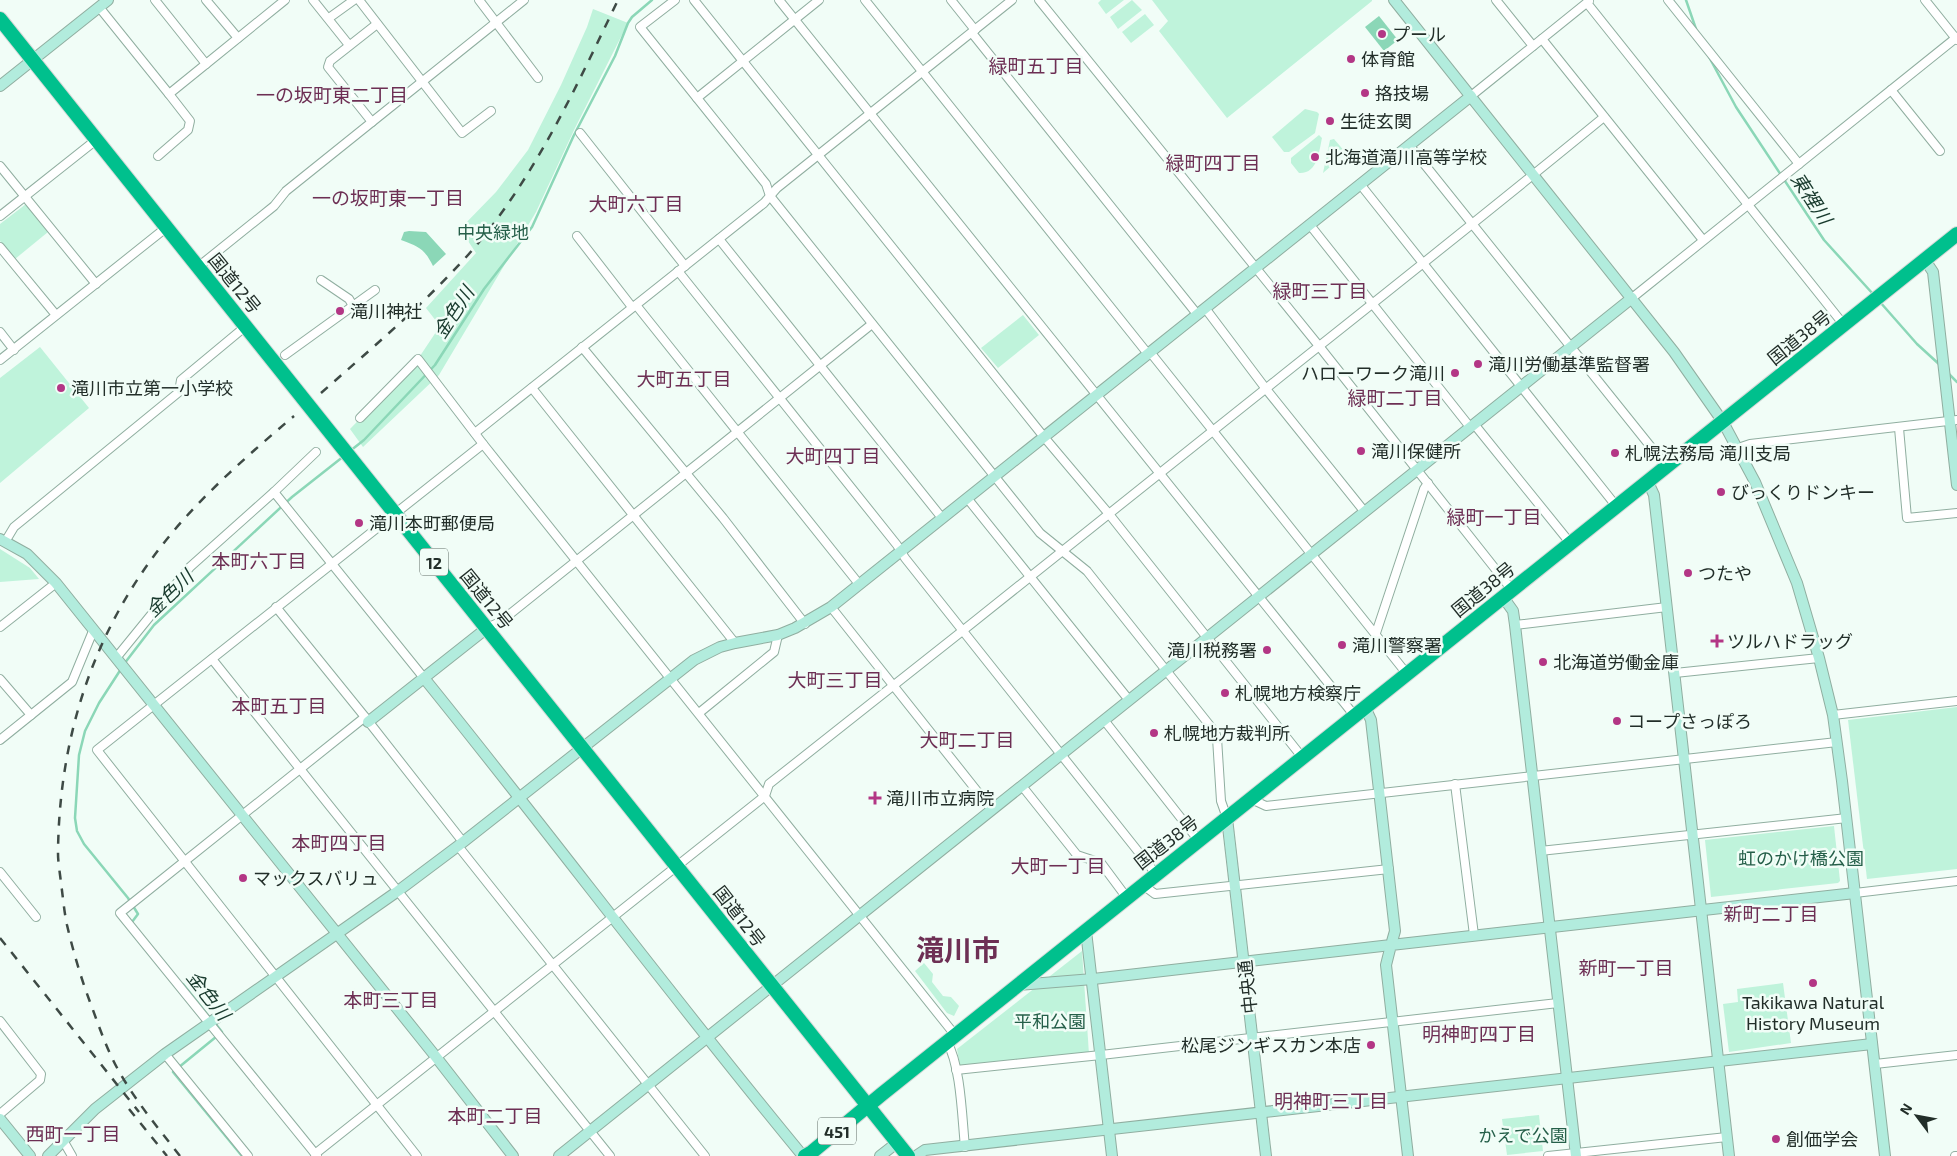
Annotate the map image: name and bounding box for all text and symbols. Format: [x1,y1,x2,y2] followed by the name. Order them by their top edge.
[1392,23,1446,45] place label: プール
[1376,28,1388,40] marker: プール
[1361,48,1415,70] place label: 体育館
[1345,53,1357,65] marker: 体育館
[988,54,1084,77] district label: 緑町五丁目
[1375,82,1429,104] place label: 挌技場
[256,83,408,106] district label: 一の坂町東二丁目
[1359,87,1371,99] marker: 挌技場
[1340,110,1412,132] place label: 生徒玄関
[1324,115,1336,127] marker: 生徒玄関
[1325,146,1487,168] place label: 北海道滝川高等学校
[1165,151,1261,174] district label: 緑町四丁目
[1309,151,1321,163] marker: 北海道滝川高等学校
[1787,168,1838,230] water label: 東裡川
[312,186,464,209] district label: 一の坂町東一丁目
[588,192,684,215] district label: 大町六丁目
[457,221,529,243] park label: 中央緑地
[204,248,266,318] street label: 国道12号
[1272,279,1368,302] district label: 緑町三丁目
[428,280,479,342] water label: 金色川
[350,300,422,322] place label: 滝川神社
[334,305,346,317] marker: 滝川神社
[1763,305,1835,369] street label: 国道38号
[1488,353,1650,375] place label: 滝川労働基準監督署
[1472,358,1484,370] marker: 滝川労働基準監督署
[1301,362,1445,384] place label: ハローワーク滝川
[636,367,732,390] district label: 大町五丁目
[1449,367,1461,379] marker: ハローワーク滝川
[71,377,233,399] place label: 滝川市立第一小学校
[55,382,67,394] marker: 滝川市立第一小学校
[1347,386,1443,409] district label: 緑町二丁目
[1371,440,1461,462] place label: 滝川保健所
[1625,442,1791,464] place label: 札幌法務局 滝川支局
[785,444,881,467] district label: 大町四丁目
[1355,445,1367,457] marker: 滝川保健所
[1609,447,1621,459] marker: 札幌法務局 滝川支局
[1731,481,1875,503] place label: びっくりドンキー
[1715,486,1727,498] marker: びっくりドンキー
[1446,505,1542,528] district label: 緑町一丁目
[369,512,495,534] place label: 滝川本町郵便局
[353,517,365,529] marker: 滝川本町郵便局
[420,548,448,576] road number: 12
[211,549,307,572] district label: 本町六丁目
[1447,557,1519,621] street label: 国道38号
[1698,562,1752,584] place label: つたや
[141,564,199,621] water label: 金色川
[456,564,518,634] street label: 国道12号
[1682,567,1694,579] marker: つたや
[1727,630,1853,652] place label: ツルハドラッグ
[1352,634,1442,656] place label: 滝川警察署
[1711,635,1723,647] marker: ツルハドラッグ
[1167,639,1257,661] place label: 滝川税務署
[1336,639,1348,651] marker: 滝川警察署
[1261,644,1273,656] marker: 滝川税務署
[1553,651,1679,673] place label: 北海道労働金庫
[1537,656,1549,668] marker: 北海道労働金庫
[787,668,883,691] district label: 大町三丁目
[1235,682,1361,704] place label: 札幌地方検察庁
[1219,687,1231,699] marker: 札幌地方検察庁
[231,694,327,717] district label: 本町五丁目
[1627,710,1752,732] place label: コープさっぽろ
[1611,715,1623,727] marker: コープさっぽろ
[1164,722,1290,744] place label: 札幌地方裁判所
[1148,727,1160,739] marker: 札幌地方裁判所
[919,728,1015,751] district label: 大町二丁目
[886,787,994,809] place label: 滝川市立病院
[868,791,882,805] marker: 滝川市立病院
[1130,810,1202,874] street label: 国道38号
[291,831,387,854] district label: 本町四丁目
[1738,847,1864,869] park label: 虹のかけ橋公園
[1010,854,1106,877] district label: 大町一丁目
[253,867,378,889] place label: マックスバリュ
[237,872,249,884] marker: マックスバリュ
[709,881,771,951] street label: 国道12号
[1723,902,1819,925] district label: 新町二丁目
[916,932,1000,966] district label: 滝川市
[1578,956,1674,979] district label: 新町一丁目
[1233,959,1261,1015] street label: 中央通
[182,965,237,1026] water label: 金色川
[1807,977,1819,989] marker: Takikawa Natural History Museum
[343,988,439,1011] district label: 本町三丁目
[1742,991,1885,1034] place label: Takikawa Natural History Museum
[1014,1010,1086,1032] park label: 平和公園
[1422,1022,1536,1045] district label: 明神町四丁目
[1181,1034,1361,1056] place label: 松尾ジンギスカン本店
[1365,1039,1377,1051] marker: 松尾ジンギスカン本店
[1274,1089,1388,1112] district label: 明神町三丁目
[1892,1091,1942,1141] north arrow
[1896,1100,1915,1118] text: N
[447,1104,543,1127] district label: 本町二丁目
[818,1118,856,1144] road number: 451
[25,1122,121,1145] district label: 西町一丁目
[1478,1124,1568,1146] park label: かえで公園
[1786,1128,1858,1150] place label: 創価学会
[1770,1133,1782,1145] marker: 創価学会

